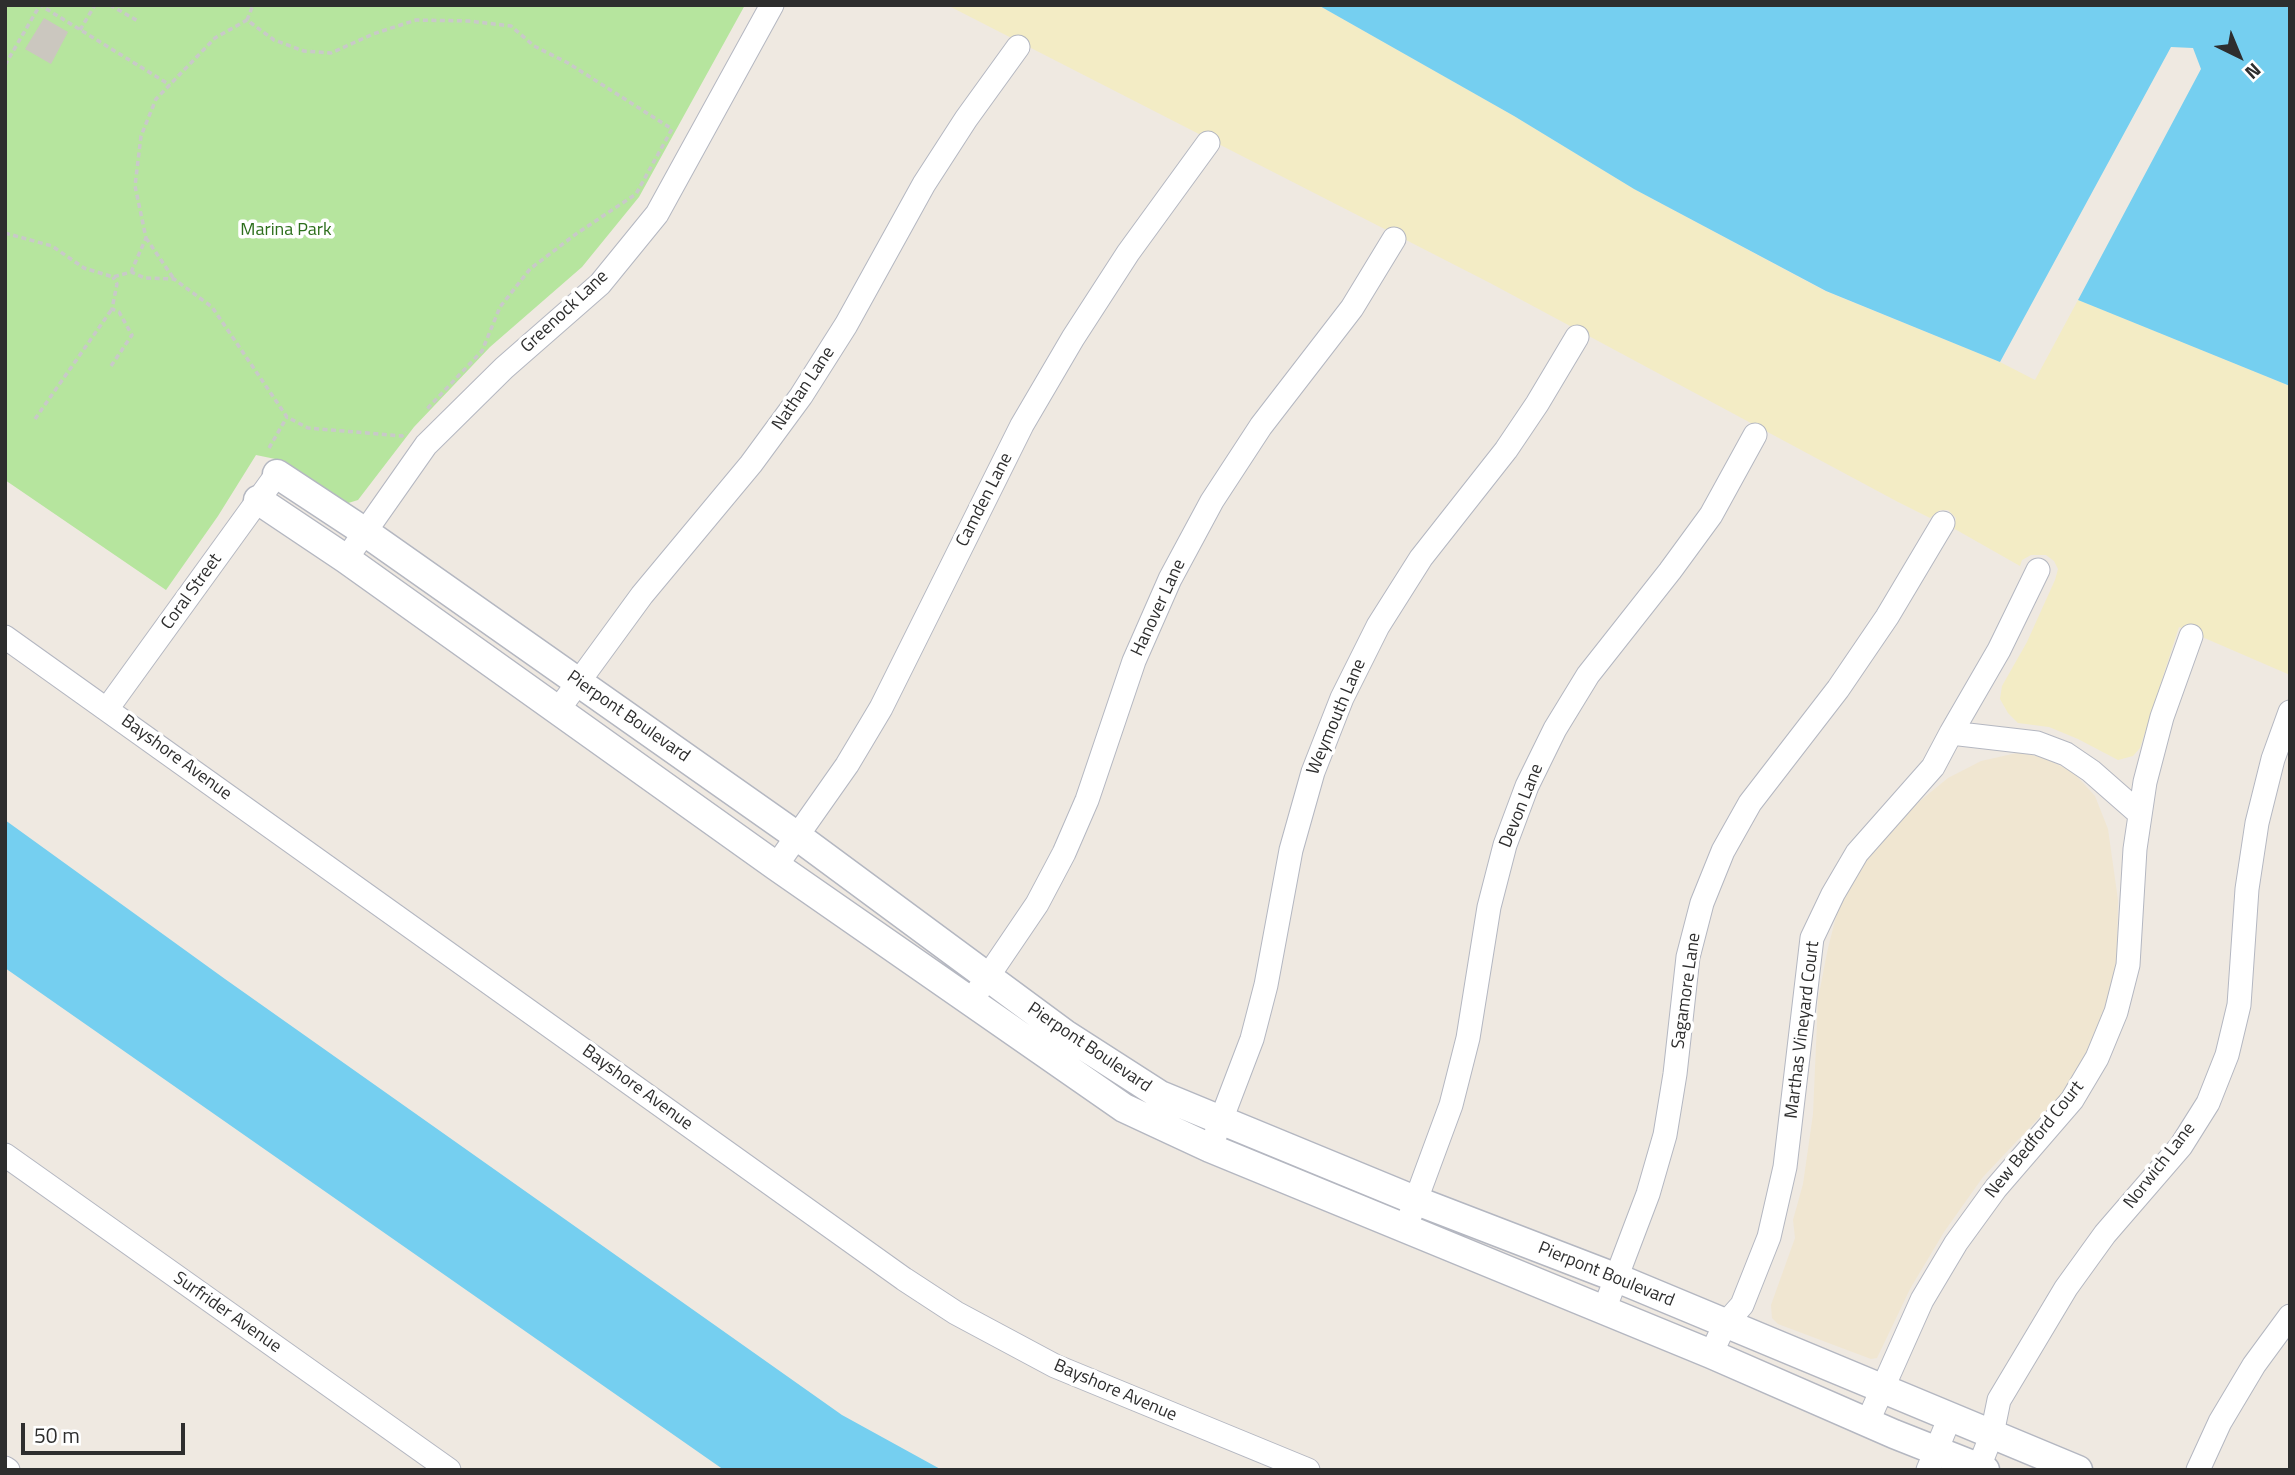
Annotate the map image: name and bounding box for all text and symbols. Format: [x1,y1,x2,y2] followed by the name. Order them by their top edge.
[2204,21,2274,91] north arrow
[2239,57,2268,87] text: N
[240,220,332,242] park label: Marina Park
[517,266,613,358] street label: Greenock Lane
[768,343,840,435] street label: Nathan Lane
[952,449,1018,551] street label: Camden Lane
[157,550,227,634] street label: Coral Street
[1127,556,1191,660] street label: Hanover Lane
[1303,656,1371,778] street label: Weymouth Lane
[562,667,694,767] street label: Pierpont Boulevard
[116,711,236,805] street label: Bayshore Avenue
[1495,761,1549,851] street label: Devon Lane
[1668,932,1706,1050] street label: Sagamore Lane
[1781,940,1825,1120] street label: Marthas Vineyard Court
[1023,998,1155,1098] street label: Pierpont Boulevard
[577,1041,697,1135] street label: Bayshore Avenue
[1981,1077,2089,1203] street label: New Bedford Court
[2120,1119,2200,1213] street label: Norwich Lane
[1535,1238,1677,1312] street label: Pierpont Boulevard
[169,1268,285,1358] street label: Surfrider Avenue
[1050,1355,1180,1427] street label: Bayshore Avenue
[24,1408,189,1452] scale bar
[34,1419,80,1451] text: 50 m

